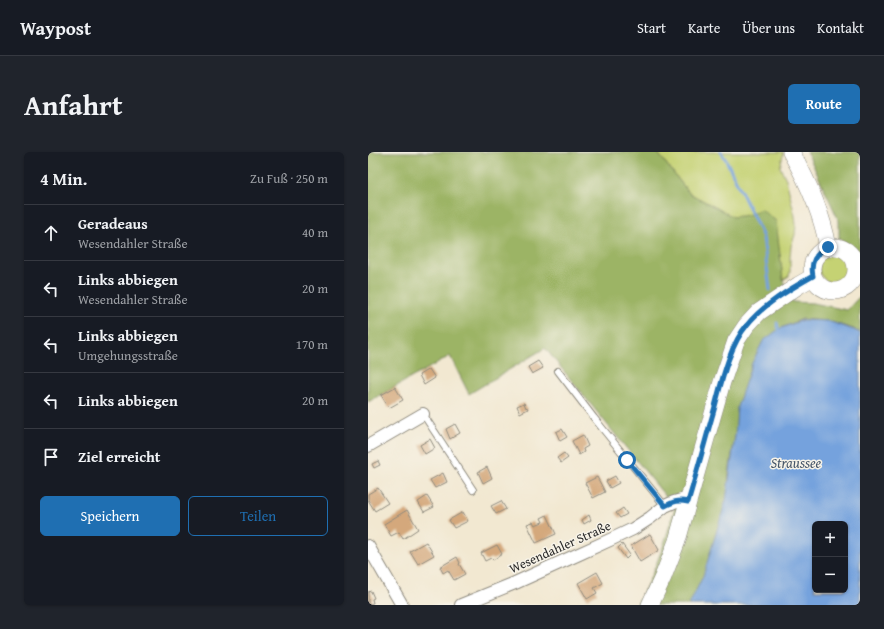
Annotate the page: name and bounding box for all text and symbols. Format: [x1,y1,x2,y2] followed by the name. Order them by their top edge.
[20,14,91,42] text: Waypost
[637,18,666,38] text: Start
[688,18,720,38] text: Karte
[742,18,795,38] text: Über uns
[817,18,864,38] text: Kontakt
[24,84,123,125] text: Anfahrt
[788,84,860,124] button: Route
[40,166,87,191] text: 4 Min.
[250,169,328,188] text: Zu Fuß · 250 m
[78,213,148,234] text: Geradeaus
[40,222,62,244] icon: ahead
[302,223,328,242] text: 40 m
[78,234,188,253] text: Wesendahler Straße
[819,238,837,256] route end
[78,269,178,290] text: Links abbiegen
[40,278,62,300] icon: left
[302,279,328,298] text: 20 m
[78,290,188,309] text: Wesendahler Straße
[78,325,178,346] text: Links abbiegen
[40,334,62,356] icon: left
[296,335,328,354] text: 170 m
[78,346,178,365] text: Umgehungsstraße
[40,390,62,412] icon: left
[78,390,178,411] text: Links abbiegen
[302,391,328,410] text: 20 m
[40,446,62,468] icon: arrive
[78,446,160,467] text: Ziel erreicht
[618,451,636,469] route start
[771,453,822,473] water label: Straussee
[40,496,180,536] button: Speichern
[188,496,328,536] button: Teilen
[506,516,614,578] street label: Wesendahler Straße
[812,521,848,593] map controls
[812,521,848,557] button: +
[812,557,848,593] button: −

